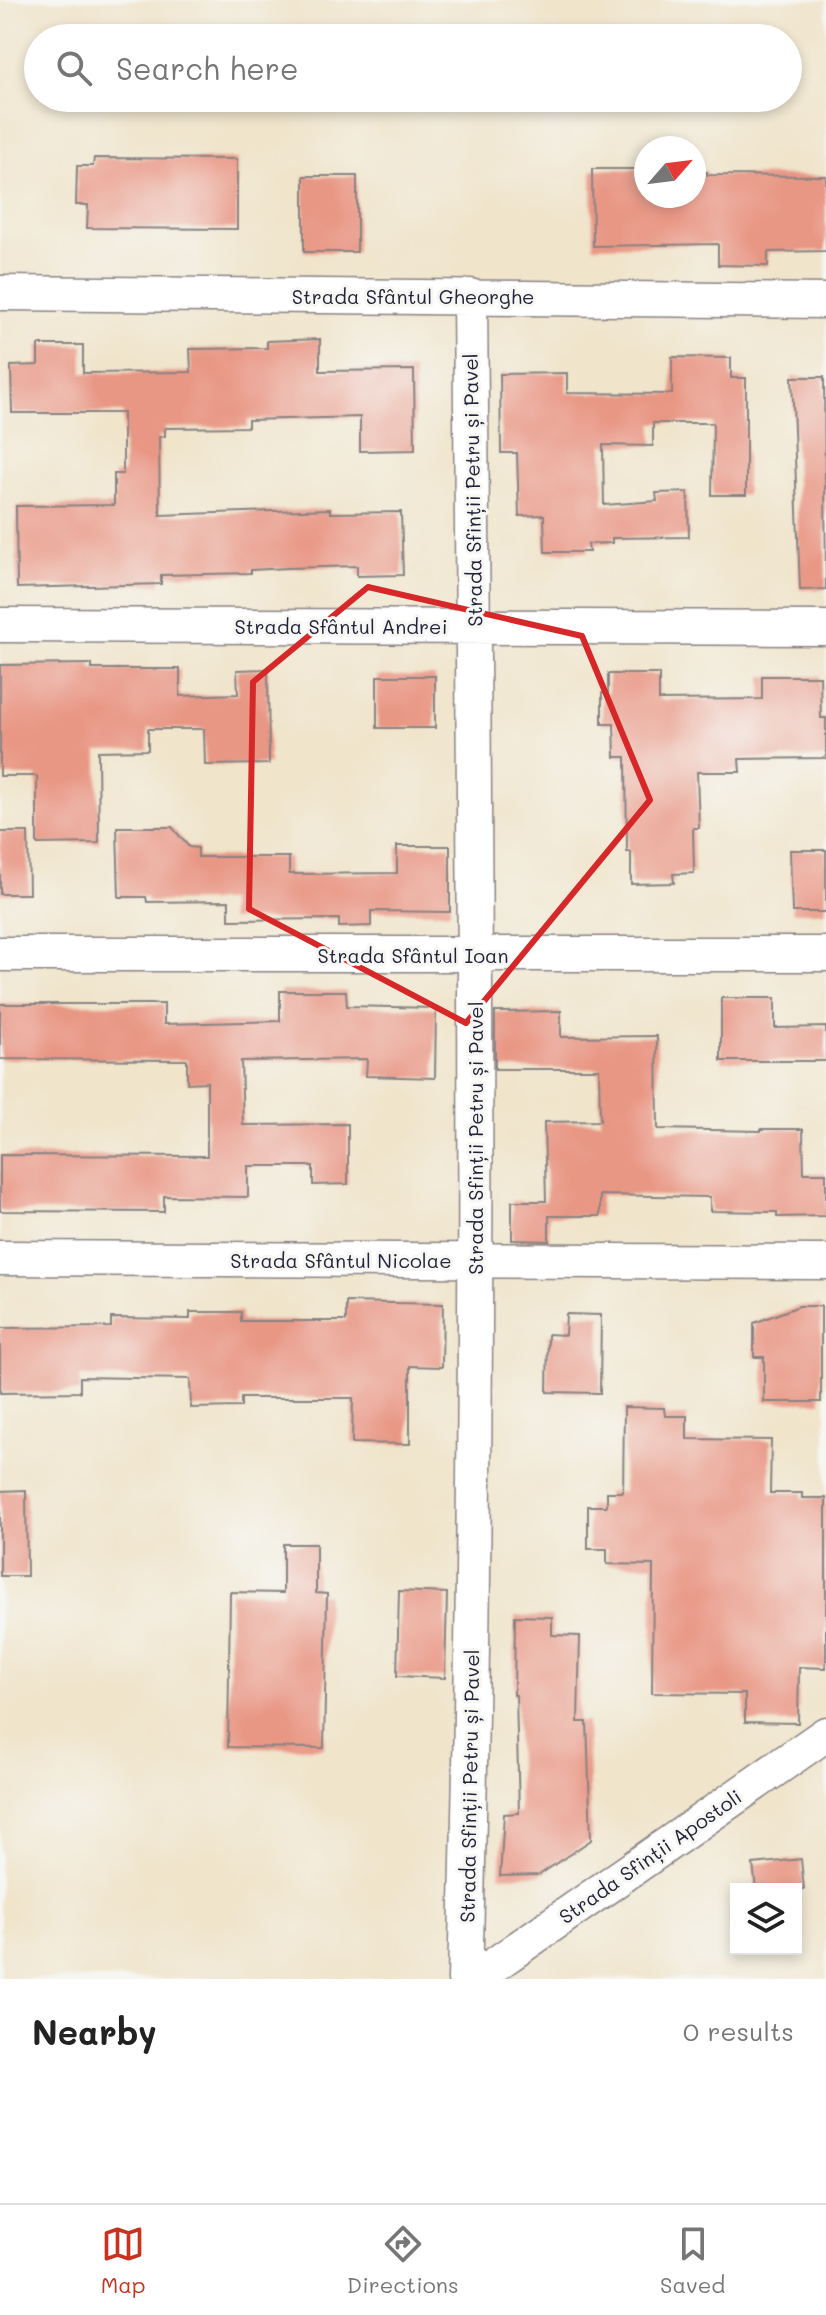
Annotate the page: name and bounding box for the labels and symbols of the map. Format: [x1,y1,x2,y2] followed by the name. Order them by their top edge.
[634,136,706,208] north arrow
[292,283,534,309] street label: Strada Sfântul Gheorghe
[457,353,488,627] street label: Strada Sfinții Petru și Pavel
[234,613,448,639] street label: Strada Sfântul Andrei
[317,942,509,968] street label: Strada Sfântul Ioan
[462,1001,489,1275] street label: Strada Sfinții Petru și Pavel
[230,1247,452,1273] street label: Strada Sfântul Nicolae
[454,1649,485,1923] street label: Strada Sfinții Petru și Pavel
[554,1783,747,1930] street label: Strada Sfinții Apostoli

